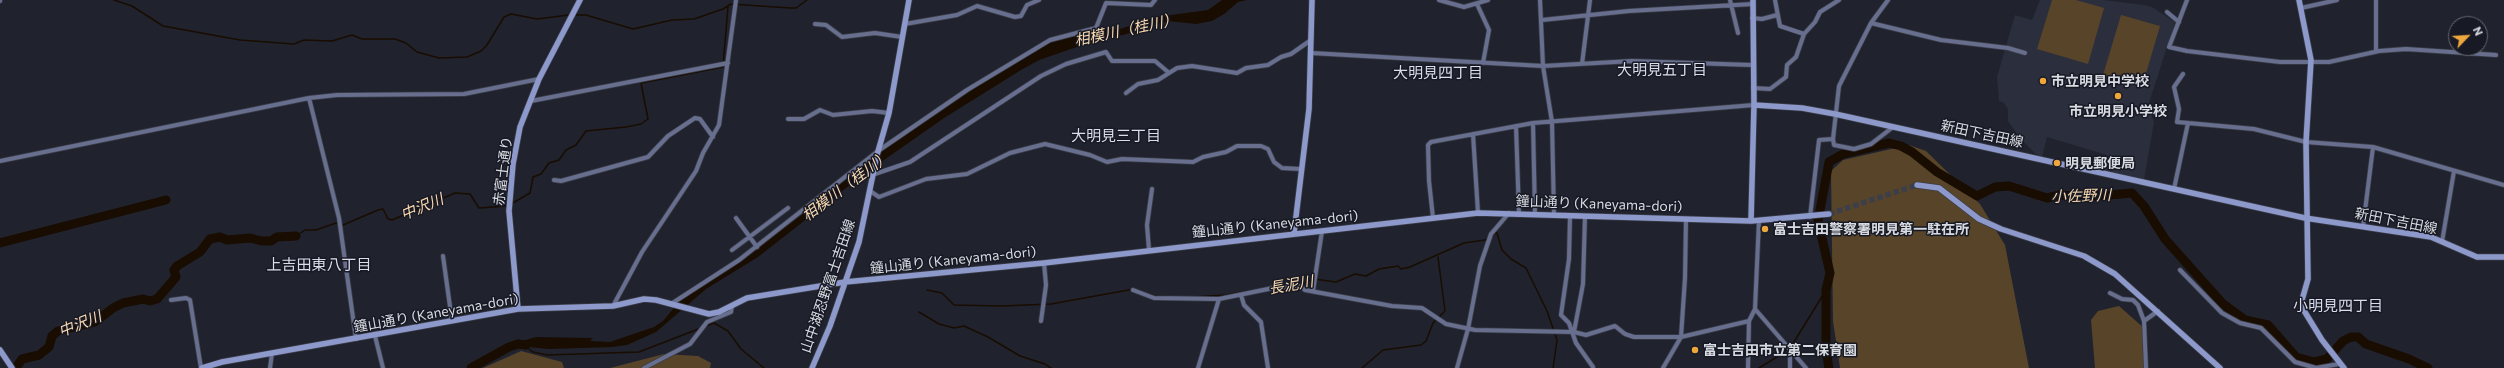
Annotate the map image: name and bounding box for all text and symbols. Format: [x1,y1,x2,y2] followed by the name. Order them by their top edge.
[1073,10,1179,50] water label: 相模川（桂川）
[2448,16,2488,56] north arrow
[2471,25,2486,38] text: N
[1617,61,1707,79] district label: 大明見五丁目
[1393,64,1483,82] district label: 大明見四丁目
[2051,73,2149,89] place label: 市立明見中学校
[2038,76,2048,86] marker: 市立明見中学校
[2113,91,2123,101] marker: 市立明見小学校
[2069,103,2167,119] place label: 市立明見小学校
[1939,117,2025,151] street label: 新田下吉田線
[1071,127,1161,145] district label: 大明見三丁目
[490,135,516,207] street label: 赤富士通り
[799,147,893,225] water label: 相模川（桂川）
[2065,155,2135,171] place label: 明見郵便局
[2052,158,2062,168] marker: 明見郵便局
[2051,186,2111,206] water label: 小佐野川
[398,190,446,224] water label: 中沢川
[1515,193,1683,215] street label: 鐘山通り (Kaneyama-dori)
[2353,205,2439,237] street label: 新田下吉田線
[1191,207,1359,241] street label: 鐘山通り (Kaneyama-dori)
[797,217,859,355] street label: 山中湖忍野富士吉田線
[1773,221,1969,237] place label: 富士吉田警察署明見第一駐在所
[1760,224,1770,234] marker: 富士吉田警察署明見第一駐在所
[869,243,1037,277] street label: 鐘山通り (Kaneyama-dori)
[267,256,371,274] district label: 上吉田東八丁目
[1267,272,1315,298] water label: 長泥川
[352,290,520,336] street label: 鐘山通り (Kaneyama-dori)
[2293,297,2383,315] district label: 小明見四丁目
[56,307,104,341] water label: 中沢川
[1703,342,1857,358] place label: 富士吉田市立第二保育園
[1690,345,1700,355] marker: 富士吉田市立第二保育園

